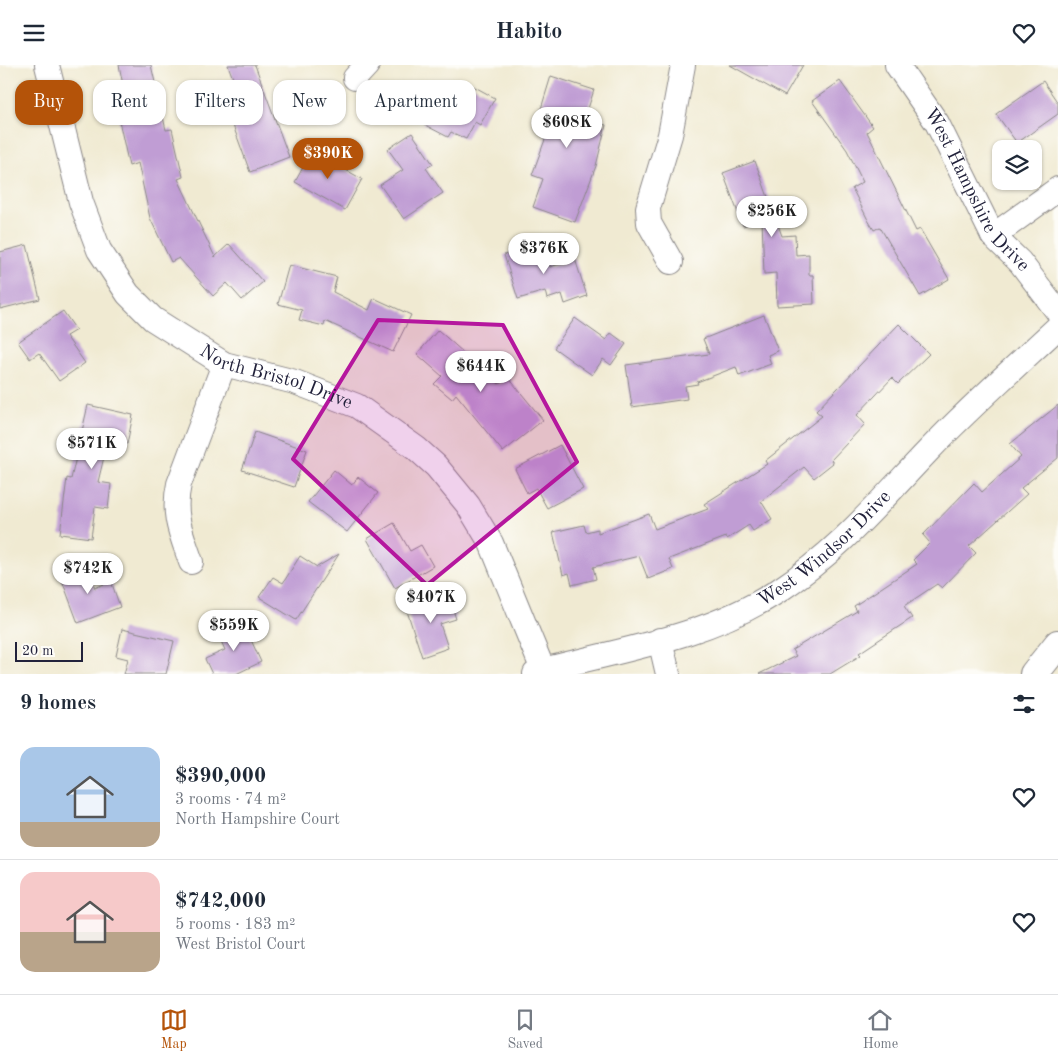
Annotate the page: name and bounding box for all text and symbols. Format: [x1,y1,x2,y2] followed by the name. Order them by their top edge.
[20,19,48,47] icon: menu
[1010,19,1038,47] icon: heart
[496,21,562,43] text: Habito
[15,80,83,125] chip: Buy
[93,80,166,125] chip: Rent
[176,80,263,125] chip: Filters
[273,80,346,125] chip: New
[356,80,476,125] chip: Apartment
[920,105,1033,275] street label: West Hampshire Drive
[532,107,602,149] pin: $608K
[542,115,592,131] text: $608K
[293,137,363,180] pin: $390K
[992,140,1042,190] map controls
[992,140,1042,190] button: layers
[303,146,353,162] text: $390K
[737,195,807,238] pin: $256K
[747,204,797,220] text: $256K
[509,233,579,275] pin: $376K
[519,241,569,257] text: $376K
[196,342,355,413] street label: North Bristol Drive
[446,351,516,393] pin: $644K
[456,359,506,375] text: $644K
[57,427,127,470] pin: $571K
[67,436,117,452] text: $571K
[755,487,895,610] street label: West Windsor Drive
[53,553,123,595] pin: $742K
[63,561,113,577] text: $742K
[396,581,466,624] pin: $407K
[406,590,456,606] text: $407K
[199,609,269,652] pin: $559K
[209,618,259,634] text: $559K
[15,639,82,662] scale bar
[22,644,53,658] text: 20 m
[1010,690,1038,718] icon: filters
[20,693,96,714] text: 9 homes
[175,766,266,787] text: $390,000
[60,767,120,827] icon: home
[1010,783,1038,811] icon: heart
[175,792,286,808] text: 3 rooms · 74 m²
[175,812,340,828] text: North Hampshire Court
[175,891,266,912] text: $742,000
[60,892,120,952] icon: home
[1010,908,1038,936] icon: heart
[175,917,295,933] text: 5 rooms · 183 m²
[175,937,306,953] text: West Bristol Court
[160,1006,188,1053] tab: Map
[507,1006,543,1053] tab: Saved
[863,1006,898,1053] tab: Home

